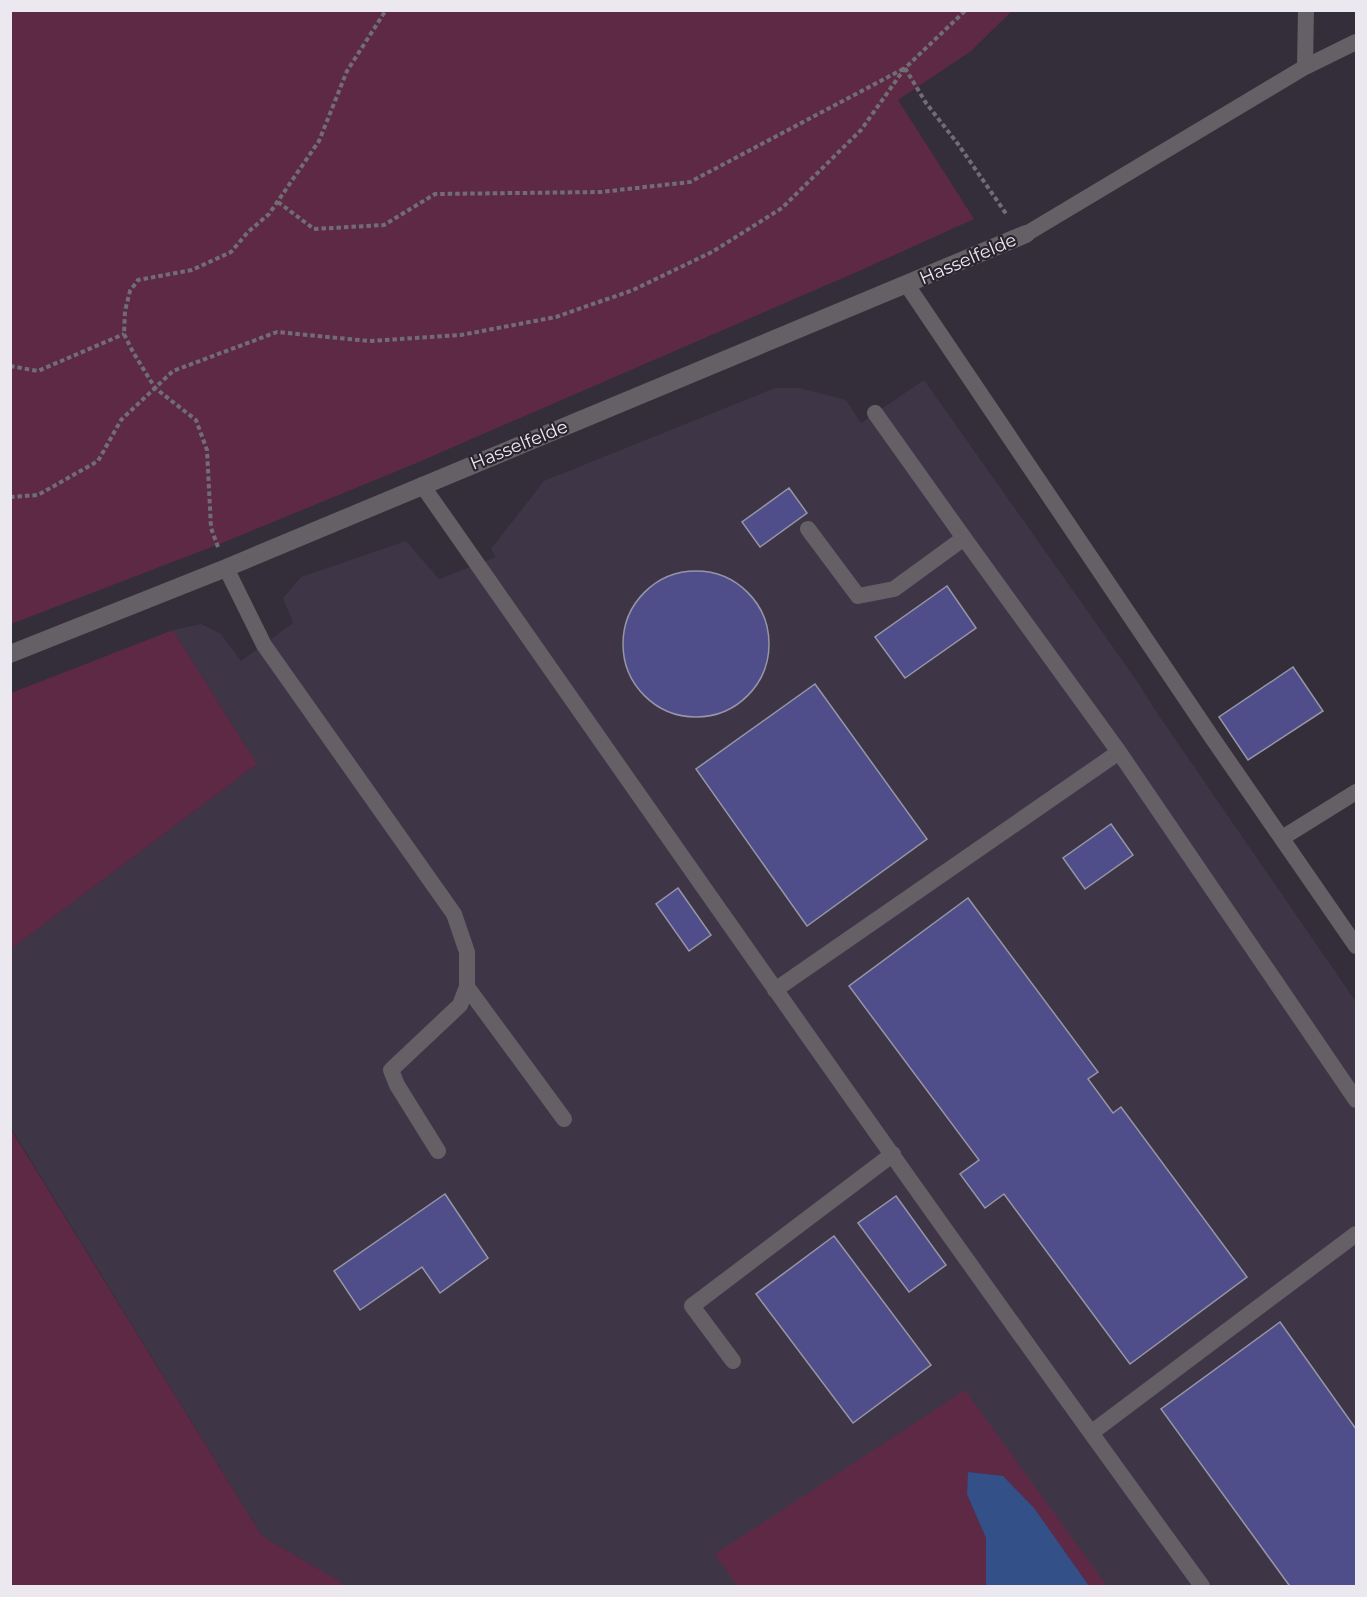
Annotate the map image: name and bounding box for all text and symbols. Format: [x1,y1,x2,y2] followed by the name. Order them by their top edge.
[916,229,1020,289] street label: Hasselfelde
[467,415,571,475] street label: Hasselfelde

